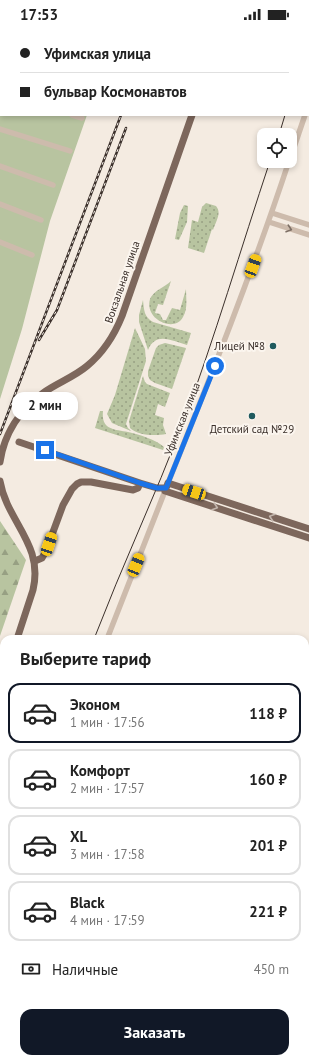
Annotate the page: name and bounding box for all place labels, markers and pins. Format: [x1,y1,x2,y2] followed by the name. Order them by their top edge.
[213,339,265,353] place label: Лицей №8
[268,341,278,351] marker: Лицей №8
[247,411,257,421] marker: Детский сад №29
[210,422,294,436] place label: Детский сад №29

